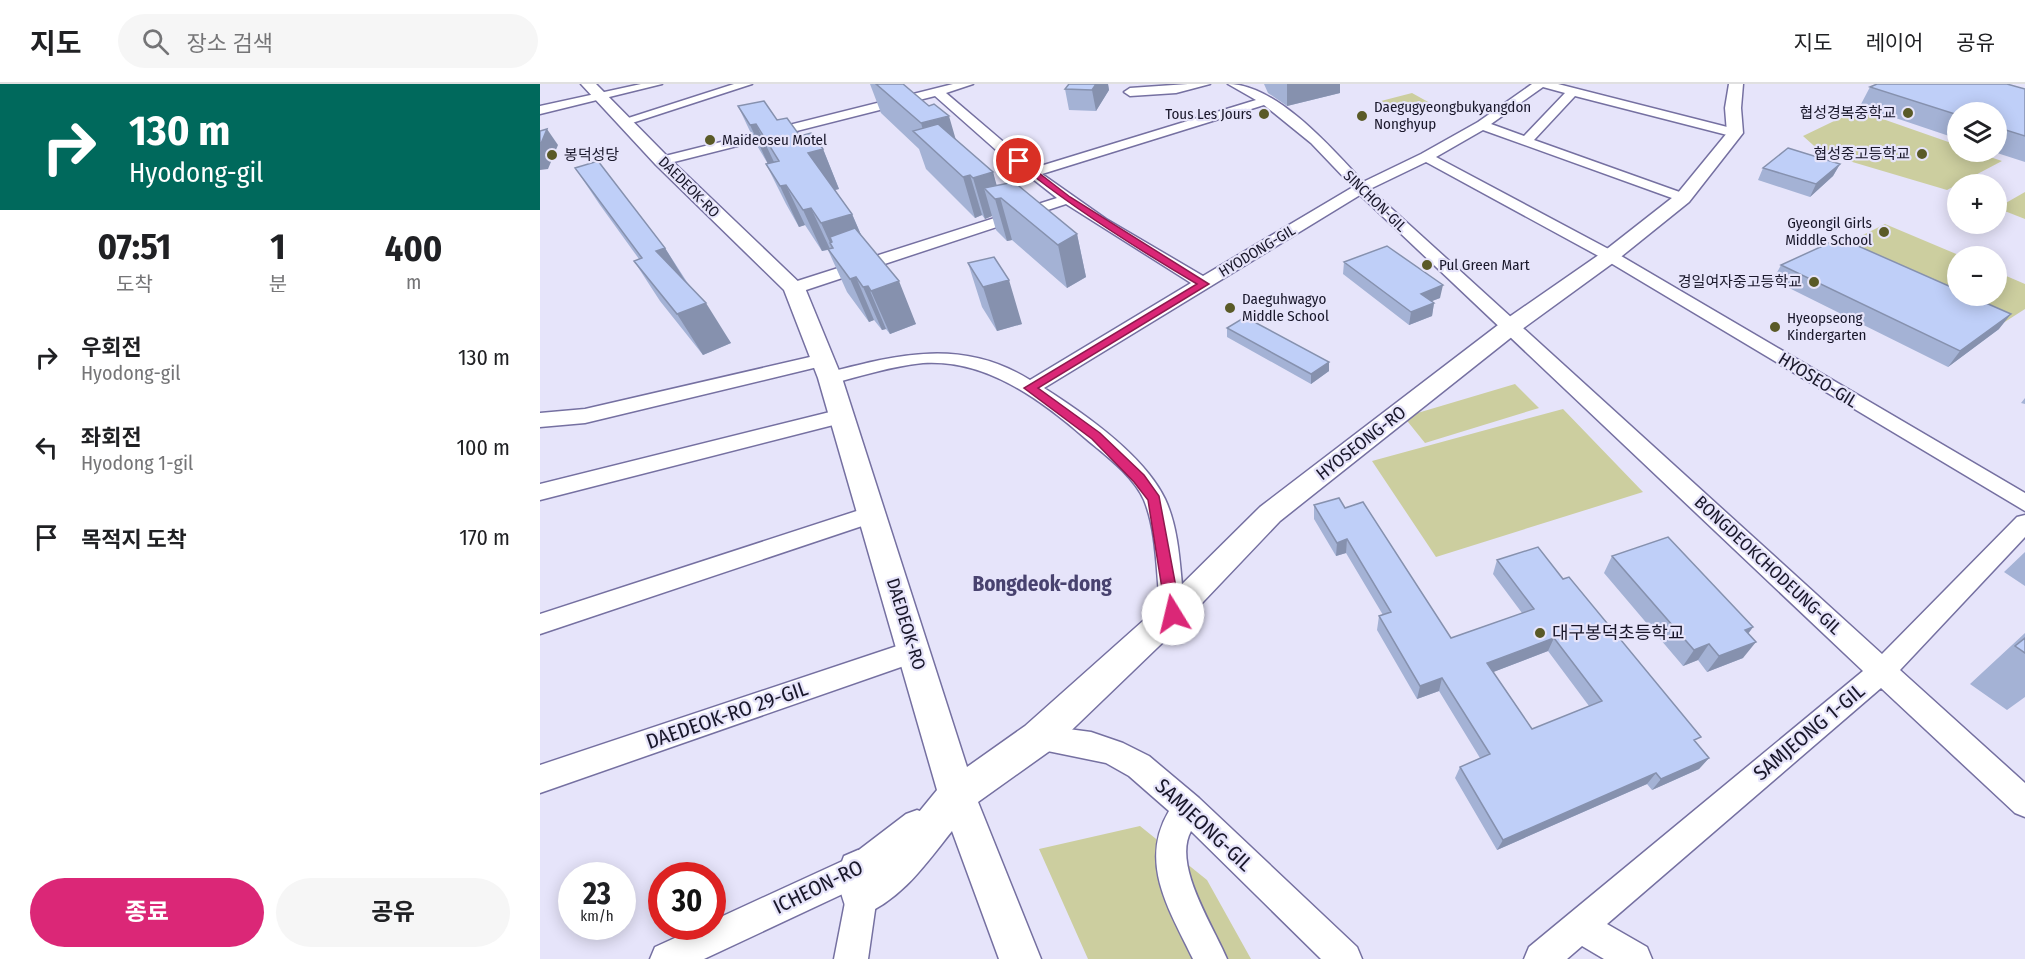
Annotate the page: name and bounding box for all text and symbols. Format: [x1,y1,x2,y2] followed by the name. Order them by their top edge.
[118,14,538,68] search box
[139,25,172,58] icon: search
[30,27,82,60] text: 지도
[187,30,273,57] text: 장소 검색
[1794,30,1832,56] text: 지도
[1865,30,1923,56] text: 레이어
[1956,30,1995,56] text: 공유
[1374,98,1531,133] place label: Daegugyeongbukyangdon Nonghyup
[1947,102,2007,306] map controls
[1947,102,2007,162] button: layers
[1799,104,1896,122] place label: 협성경복중학교
[1165,105,1252,123] place label: Tous Les Jours
[129,106,230,156] text: 130 m
[1901,106,1915,120] marker: 협성경복중학교
[1257,107,1271,121] marker: Tous Les Jours
[30,108,108,186] icon: right
[1355,109,1369,123] marker: Daegugyeongbukyangdon Nonghyup
[722,131,827,149] place label: Maideoseu Motel
[703,133,717,147] marker: Maideoseu Motel
[993,135,1044,186] pin
[1002,144,1035,177] icon: arrive
[1813,145,1910,163] place label: 협성중고등학교
[564,146,619,164] place label: 봉덕성당
[1915,147,1929,161] marker: 협성중고등학교
[545,148,559,162] marker: 봉덕성당
[655,153,723,221] street label: DAEDEOK-RO
[129,157,263,189] text: Hyodong-gil
[1340,167,1410,236] street label: SINCHON-GIL
[1947,174,2007,234] button: +
[1785,214,1872,249] place label: Gyeongil Girls Middle School
[1215,221,1299,281] street label: HYODONG-GIL
[97,225,171,269] text: 07:51
[270,225,286,269] text: 1
[1877,225,1891,239] marker: Gyeongil Girls Middle School
[385,227,442,271] text: 400
[1947,246,2007,306] button: −
[1439,256,1530,274] place label: Pul Green Mart
[1420,258,1434,272] marker: Pul Green Mart
[406,270,421,294] text: m
[116,272,153,296] text: 도착
[269,272,287,296] text: 분
[1678,273,1802,291] place label: 경일여자중고등학교
[1807,275,1821,289] marker: 경일여자중고등학교
[1242,290,1329,325] place label: Daeguhwagyo Middle School
[1223,301,1237,315] marker: Daeguhwagyo Middle School
[1787,309,1866,344] place label: Hyeopseong Kindergarten
[1768,320,1782,334] marker: Hyeopseong Kindergarten
[81,334,142,361] text: 우회전
[30,341,63,374] icon: right
[458,344,510,371] text: 130 m
[1774,348,1862,412] street label: HYOSEO-GIL
[81,361,181,385] text: Hyodong-gil
[1312,401,1410,485] street label: HYOSEONG-RO
[81,424,142,451] text: 좌회전
[30,431,63,464] icon: left
[456,434,510,461] text: 100 m
[81,451,193,475] text: Hyodong 1-gil
[1690,491,1846,639] street label: BONGDEOKCHODEUNG-GIL
[30,521,63,554] icon: arrive
[459,524,510,551] text: 170 m
[81,526,187,553] text: 목적지 도착
[972,571,1112,597] district label: Bongdeok-dong
[882,576,930,672] street label: DAEDEOK-RO
[1141,582,1205,646] position arrow
[1552,622,1684,644] place label: 대구봉덕초등학교
[1533,626,1547,640] marker: 대구봉덕초등학교
[643,675,812,755] street label: DAEDEOK-RO 29-GIL
[1748,677,1870,786] street label: SAMJEONG 1-GIL
[1150,773,1259,877] street label: SAMJEONG-GIL
[769,854,867,920] street label: ICHEON-RO
[648,862,726,940] speed limit sign: 30
[583,876,611,912] text: 23
[30,878,264,947] button: 종료
[276,878,510,947] button: 공유
[580,907,614,925] text: km/h

